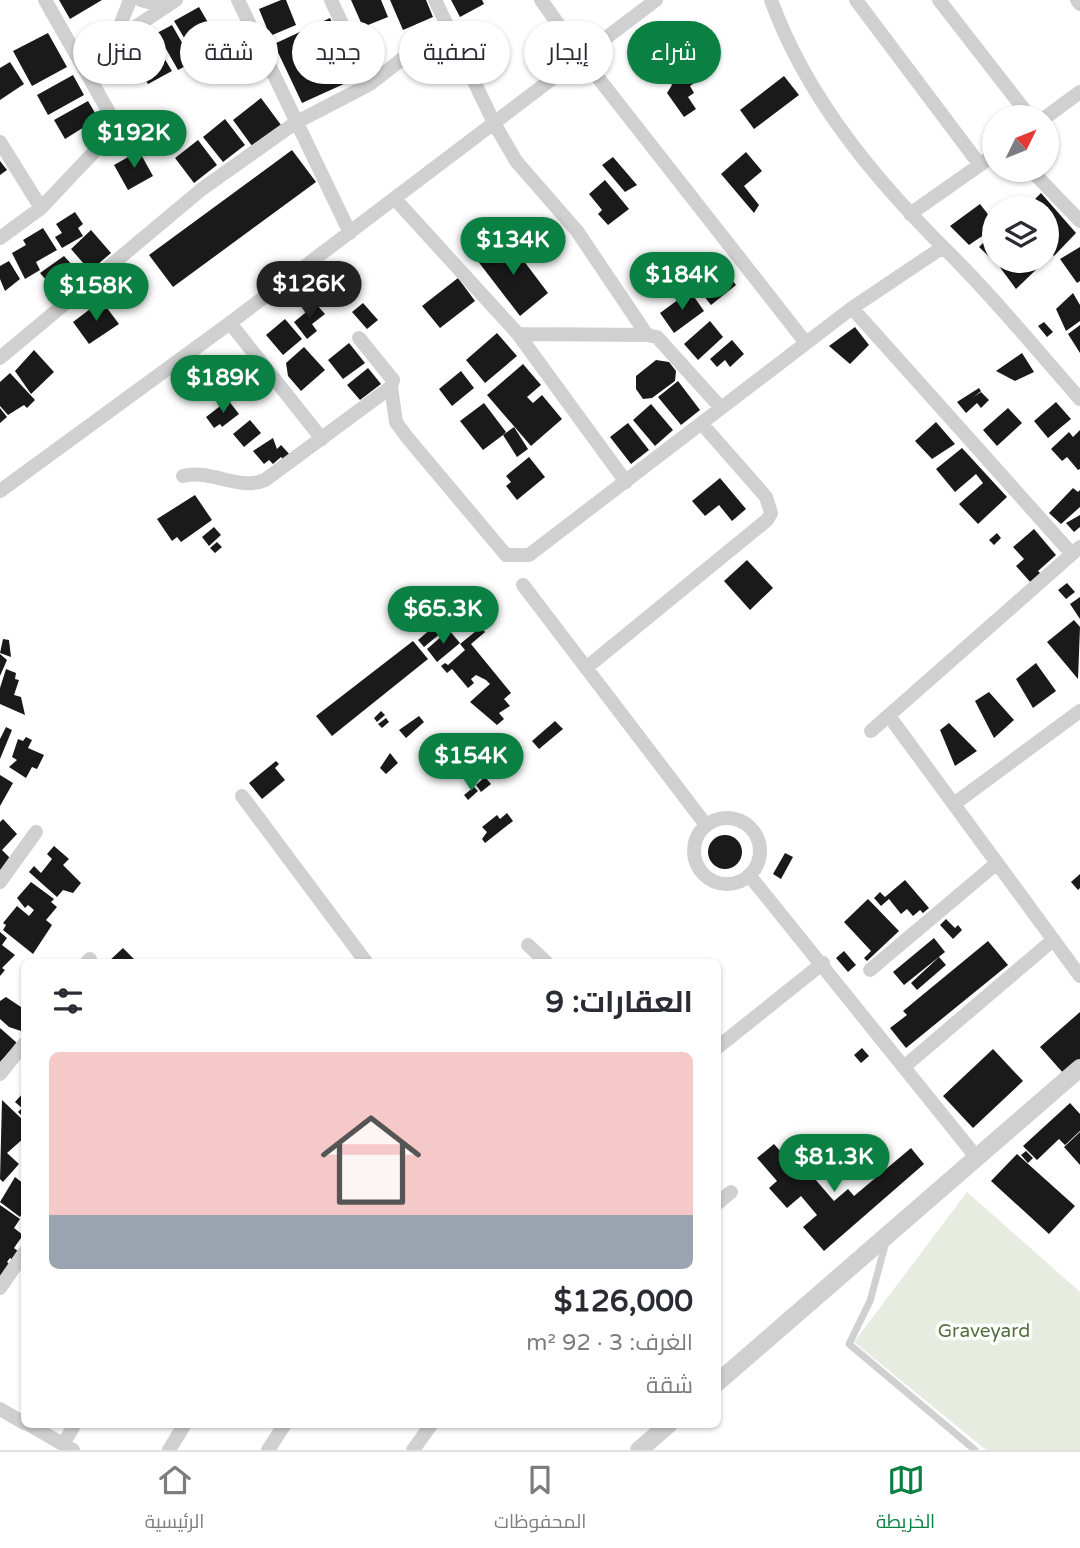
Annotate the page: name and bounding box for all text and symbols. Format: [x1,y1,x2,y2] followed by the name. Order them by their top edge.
[73,21,166,84] chip: منزل
[180,21,278,84] chip: شقة
[292,21,385,84] chip: جديد
[399,21,510,84] chip: تصفية
[524,21,613,84] chip: إيجار
[627,21,721,84] chip: شراء
[982,105,1059,182] north arrow
[982,105,1059,273] map controls
[85,110,183,170] pin: $192K
[98,119,170,147] text: $192K
[982,196,1059,273] button: layers
[464,218,562,277] pin: $134K
[477,226,549,254] text: $134K
[633,252,731,312] pin: $184K
[646,261,718,289] text: $184K
[260,262,358,321] pin: $126K
[47,264,145,323] pin: $158K
[273,270,345,298] text: $126K
[60,272,132,300] text: $158K
[174,356,272,415] pin: $189K
[187,364,259,392] text: $189K
[386,586,500,646] pin: $65.3K
[404,595,482,623] text: $65.3K
[422,734,520,793] pin: $154K
[435,742,507,770] text: $154K
[49,982,87,1020] icon: filters
[545,984,693,1021] text: العقارات: 9
[308,1097,434,1223] icon: home
[777,1134,891,1194] pin: $81.3K
[795,1143,873,1171] text: $81.3K
[554,1283,693,1320] text: $126,000
[938,1320,1030,1342] park label: Graveyard
[526,1329,693,1357] text: الغرف: 3 · 92 m²
[646,1372,693,1400] text: شقة
[145,1461,204,1539] tab: الرئيسية
[494,1461,586,1539] tab: المحفوظات
[876,1461,935,1539] tab: الخريطة

